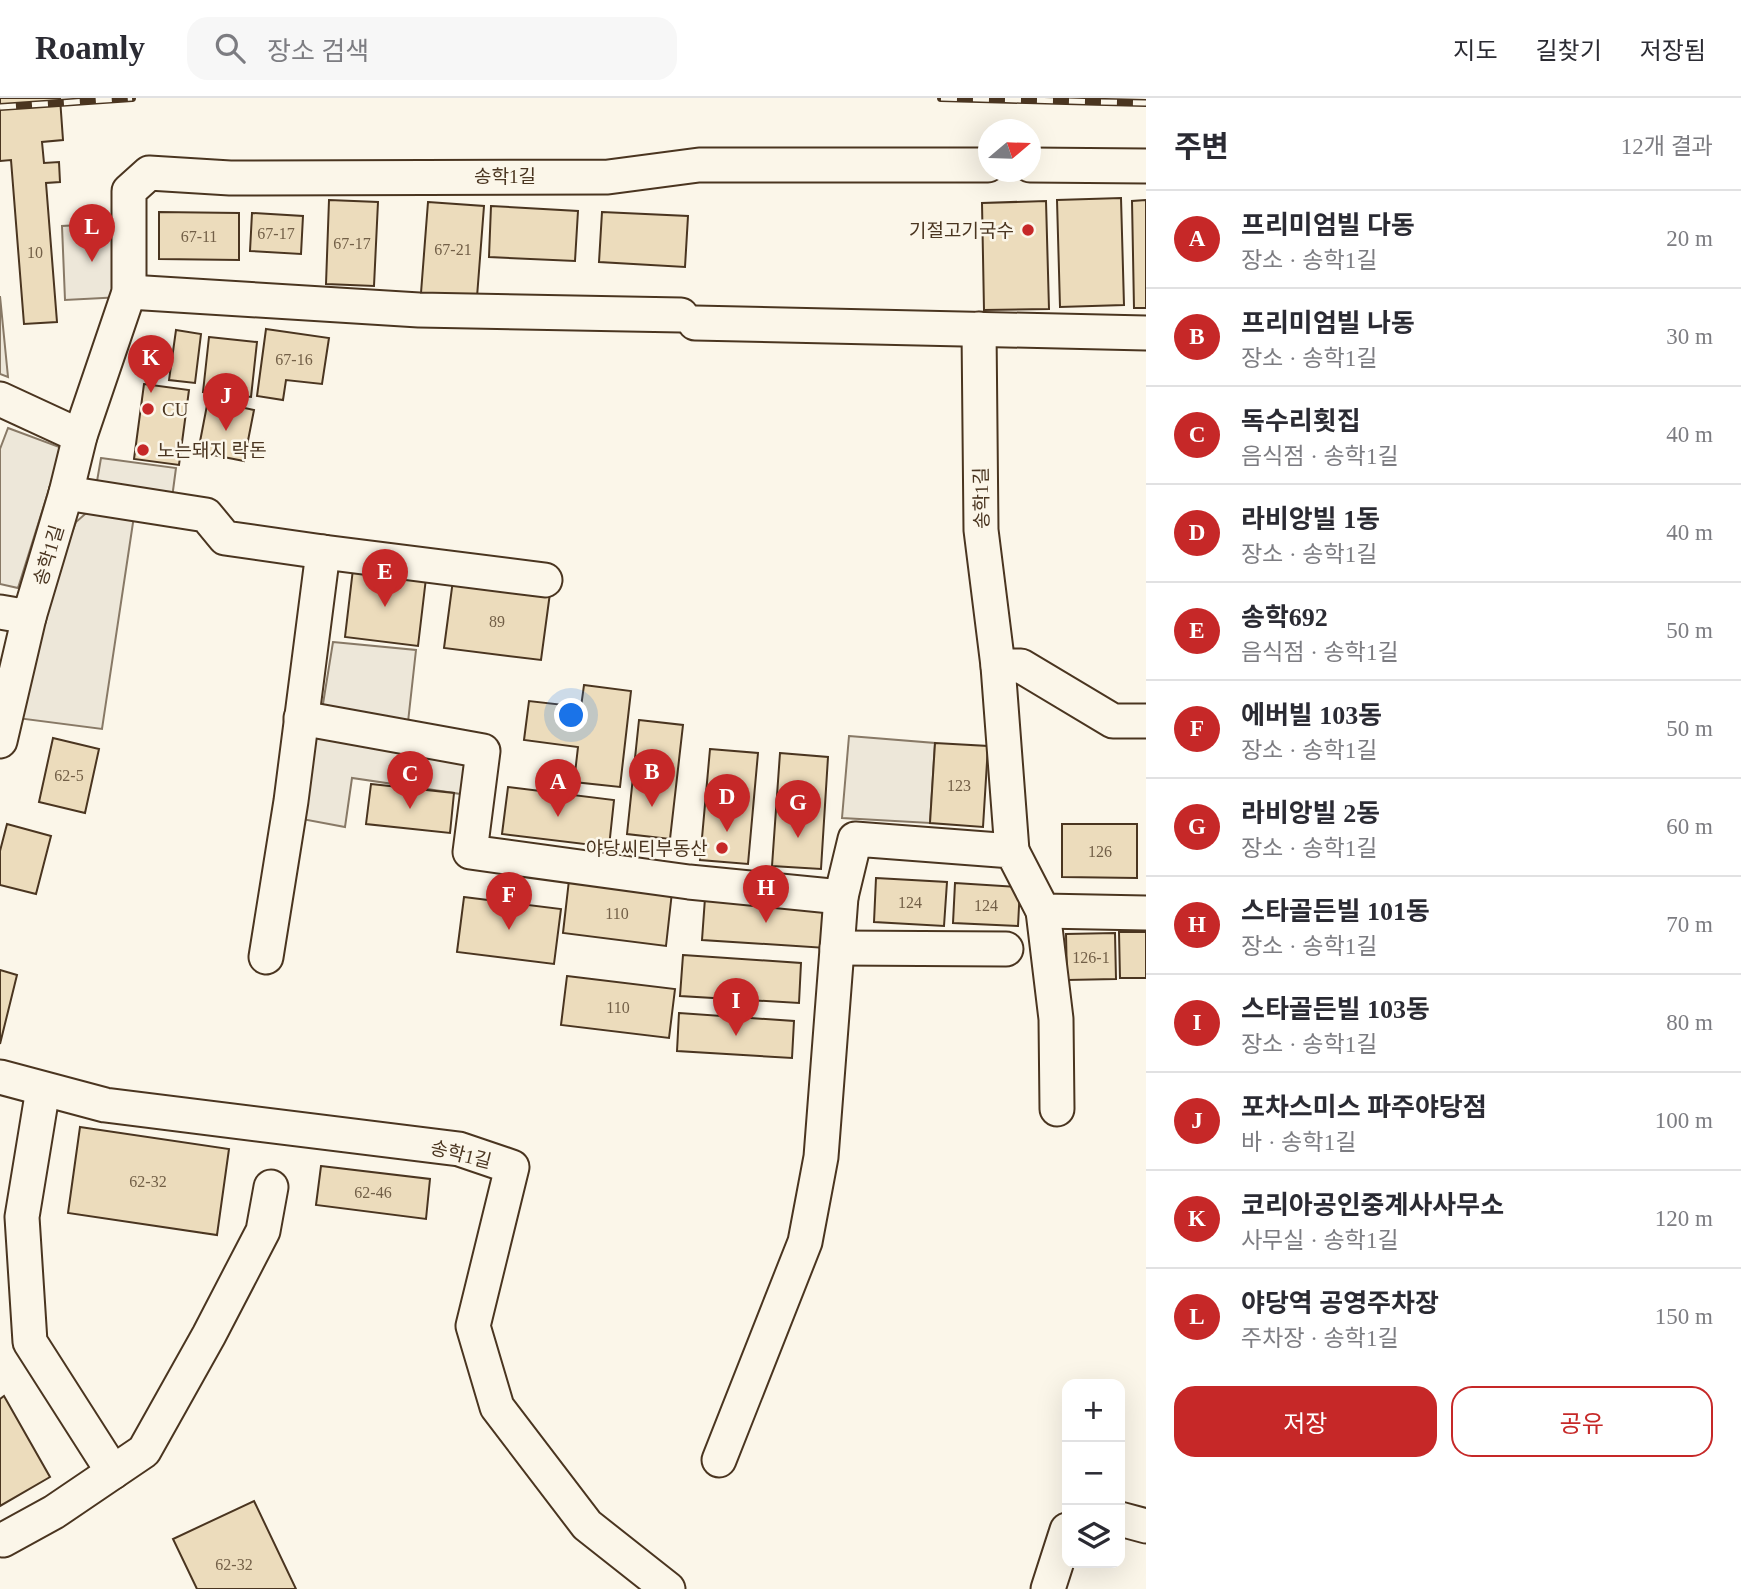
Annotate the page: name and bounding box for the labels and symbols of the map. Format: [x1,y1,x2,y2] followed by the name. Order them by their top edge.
[978,119,1041,182] north arrow
[474,166,536,187] street label: 송학1길
[69,204,115,262] pin: L
[909,220,1014,241] place label: 기절고기국수
[1020,222,1036,238] marker: 기절고기국수
[257,225,295,242] house number: 67-17
[181,228,217,245] house number: 67-11
[333,235,371,252] house number: 67-17
[434,241,472,258] house number: 67-21
[27,244,43,261] house number: 10
[128,335,174,393] pin: K
[275,351,313,368] house number: 67-16
[203,373,249,431] pin: J
[162,399,189,420] place label: CU
[140,401,156,417] marker: CU
[157,440,267,461] place label: 노는돼지 락돈
[135,442,151,458] marker: 노는돼지 락돈
[970,467,993,529] street label: 송학1길
[29,522,68,588] street label: 송학1길
[362,549,408,607] pin: E
[489,613,505,630] house number: 89
[554,698,588,732] your location
[629,749,675,807] pin: B
[387,751,433,809] pin: C
[535,759,581,817] pin: A
[54,767,84,784] house number: 62-5
[704,774,750,832] pin: D
[947,777,971,794] house number: 123
[775,780,821,838] pin: G
[586,838,708,859] place label: 야당씨티부동산
[714,840,730,856] marker: 야당씨티부동산
[1088,843,1112,860] house number: 126
[743,865,789,923] pin: H
[486,872,532,930] pin: F
[898,894,922,911] house number: 124
[974,897,998,914] house number: 124
[605,905,629,922] house number: 110
[1072,949,1110,966] house number: 126-1
[713,978,759,1036] pin: I
[606,999,630,1016] house number: 110
[428,1137,493,1172] street label: 송학1길
[129,1173,167,1190] house number: 62-32
[354,1184,392,1201] house number: 62-46
[215,1556,253,1573] house number: 62-32

